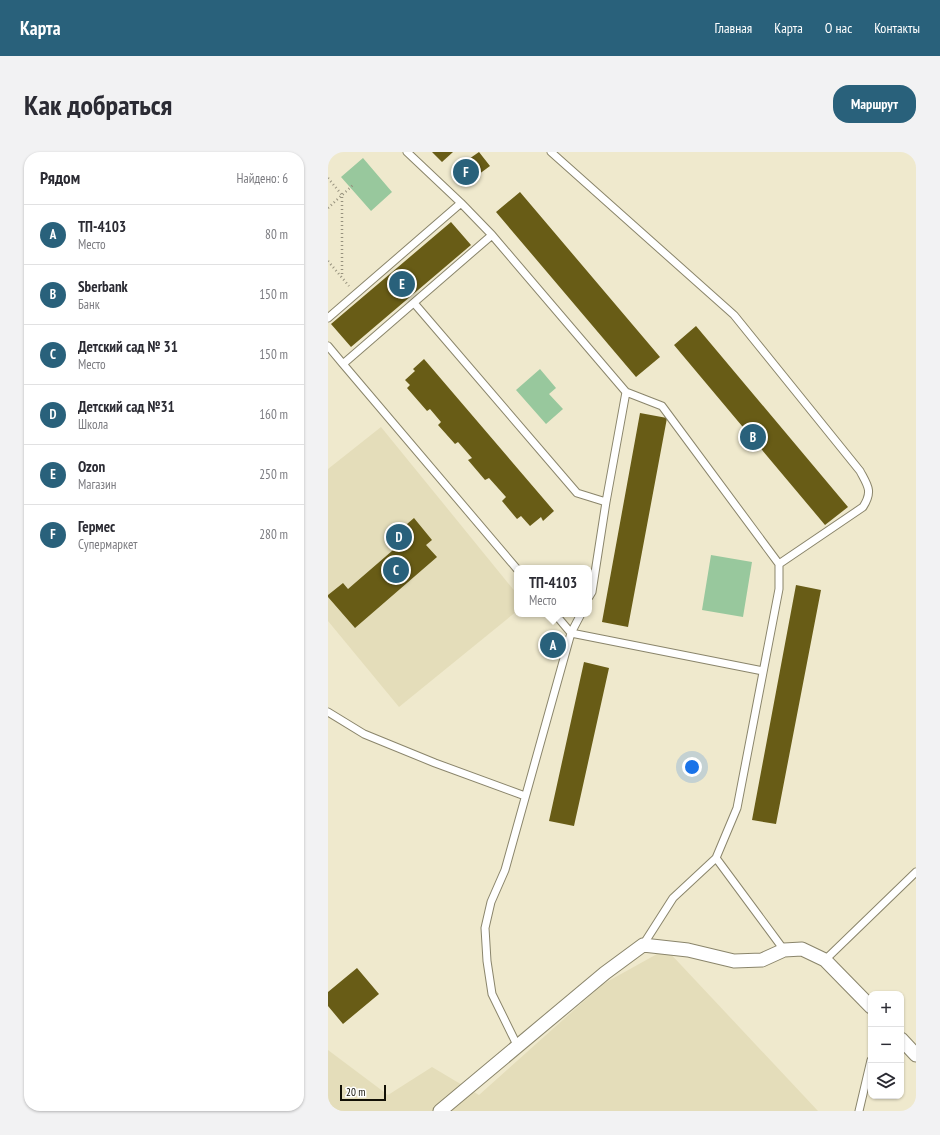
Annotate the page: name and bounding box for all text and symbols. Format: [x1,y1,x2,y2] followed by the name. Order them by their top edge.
[20,16,61,40] text: Карта
[714,19,752,37] text: Главная
[774,19,803,37] text: Карта
[825,19,852,37] text: О нас
[874,19,920,37] text: Контакты
[833,85,916,123] button: Маршрут
[24,86,172,123] text: Как добраться
[453,157,479,187] pin: F
[40,167,80,189] text: Рядом
[237,170,288,187] text: Найдено: 6
[78,217,126,236] text: ТП-4103
[50,226,56,243] text: A
[265,226,288,243] text: 80 m
[78,236,106,253] text: Место
[389,269,415,299] pin: E
[78,277,128,296] text: Sberbank
[50,286,56,303] text: B
[259,286,288,303] text: 150 m
[78,296,100,313] text: Банк
[78,337,178,356] text: Детский сад № 31
[50,346,56,363] text: C
[259,346,288,363] text: 150 m
[78,356,106,373] text: Место
[78,397,175,416] text: Детский сад №31
[50,406,56,423] text: D
[259,406,288,423] text: 160 m
[78,416,108,433] text: Школа
[740,422,766,452] pin: B
[78,457,105,476] text: Ozon
[50,466,56,483] text: E
[259,466,288,483] text: 250 m
[78,476,116,493] text: Магазин
[78,517,115,536] text: Гермес
[386,522,412,552] pin: D
[50,526,56,543] text: F
[259,526,288,543] text: 280 m
[78,536,137,553] text: Супермаркет
[383,555,409,585] pin: C
[514,565,592,617] popup
[529,573,577,592] text: ТП-4103
[529,592,557,609] text: Место
[540,630,566,660] pin: A
[682,757,702,777] your location
[868,991,904,1099] map controls
[868,991,904,1027] button: +
[868,1027,904,1063] button: −
[868,1063,904,1099] button: layers
[340,1083,386,1102] scale bar
[346,1085,365,1099] text: 20 m

